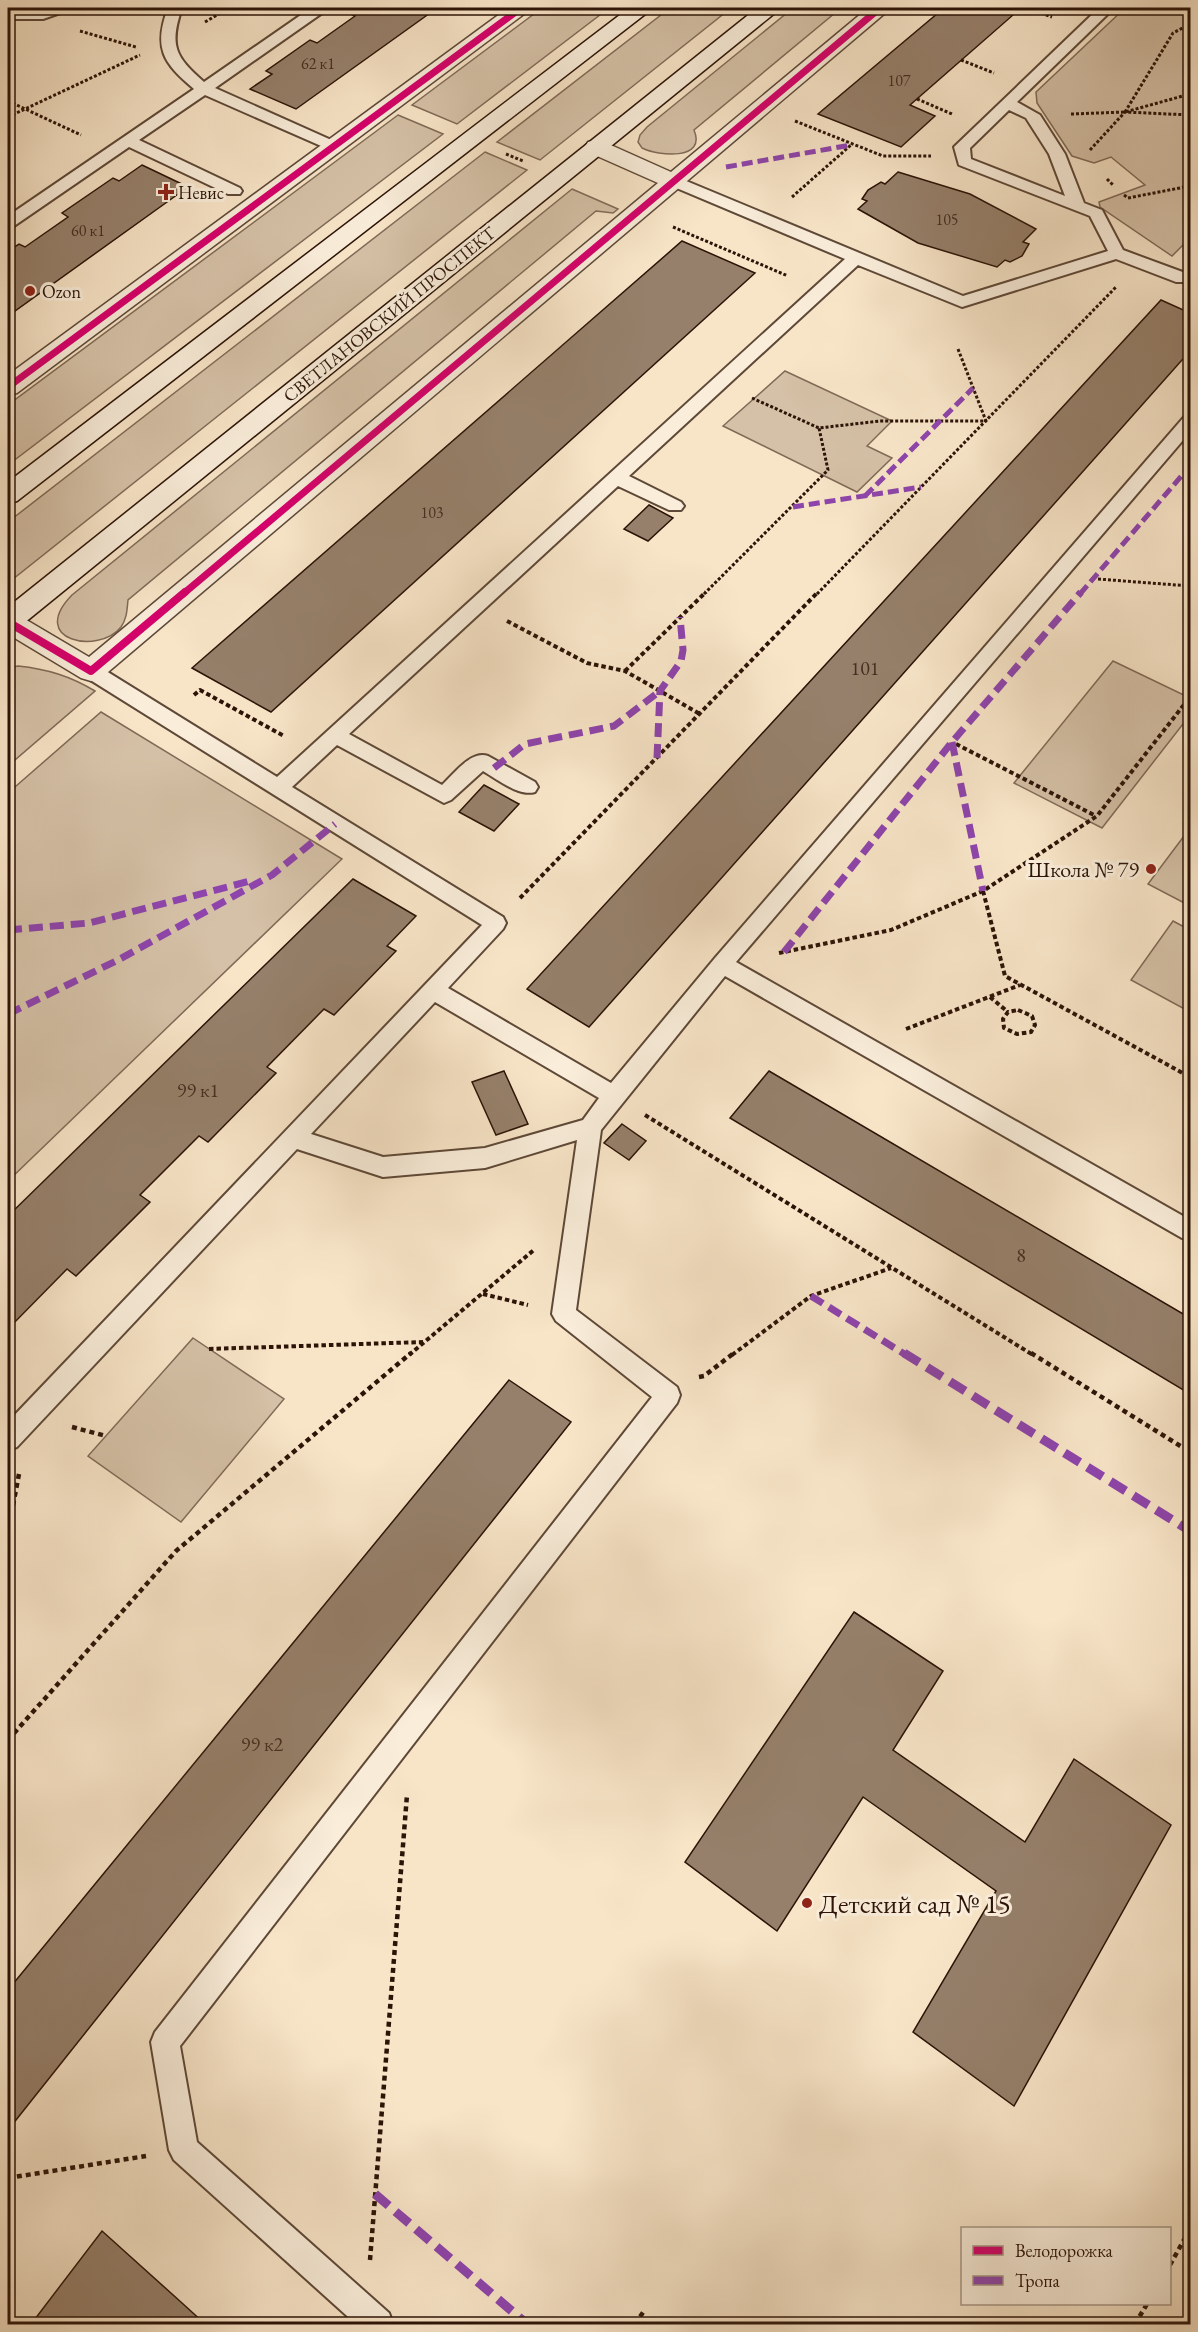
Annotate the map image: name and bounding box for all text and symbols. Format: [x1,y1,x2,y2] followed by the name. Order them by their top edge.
[301,53,335,74] house number: 62 к1
[887,70,911,91] house number: 107
[178,181,224,204] place label: Невис
[159,185,173,199] marker: Невис
[935,209,959,230] house number: 105
[71,220,105,241] house number: 60 к1
[278,221,501,407] street label: СВЕТЛАНОВСКИЙ ПРОСПЕКТ
[42,280,81,303] place label: Ozon
[23,284,37,298] marker: Ozon
[420,502,444,523] house number: 103
[851,655,879,681] house number: 101
[1027,855,1139,884] place label: Школа № 79
[1144,862,1158,876] marker: Школа № 79
[177,1077,219,1103] house number: 99 к1
[1016,1242,1026,1268] house number: 8
[241,1731,284,1757] house number: 99 к2
[819,1886,1011,1921] place label: Детский сад № 15
[800,1896,814,1910] marker: Детский сад № 15
[961,2227,1171,2305] legend
[1015,2239,1114,2262] text: Велодорожка
[1015,2269,1061,2292] text: Тропа

